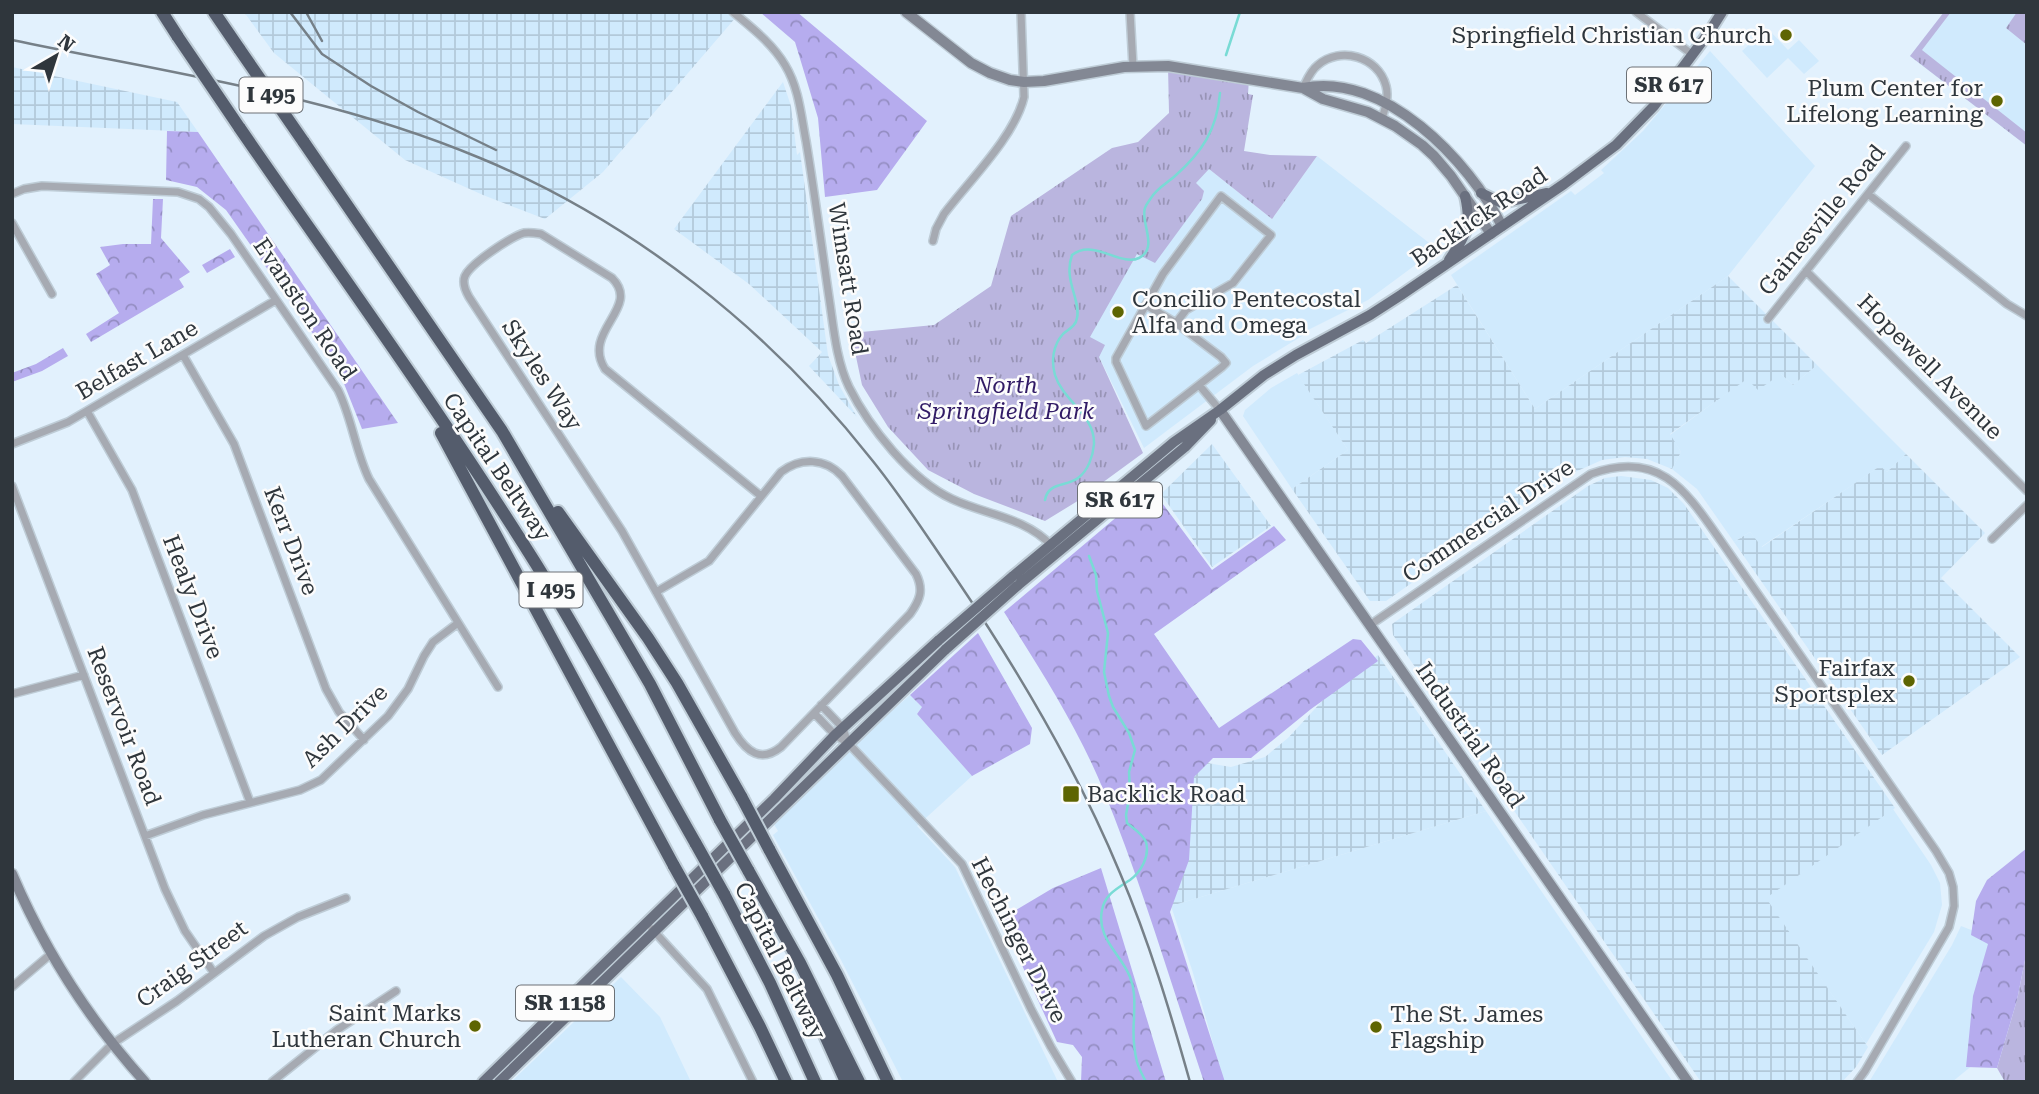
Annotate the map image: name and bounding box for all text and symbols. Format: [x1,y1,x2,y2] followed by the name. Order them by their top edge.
[21,21,91,91] north arrow
[1452,22,1772,49] place label: Springfield Christian Church
[1778,27,1794,43] marker: Springfield Christian Church
[53,30,80,57] text: N
[1627,68,1711,102] road number: SR 617
[1786,75,1983,128] place label: Plum Center for Lifelong Learning
[240,78,302,112] road number: I 495
[1989,93,2005,109] marker: Plum Center for Lifelong Learning
[1753,139,1891,301] street label: Gainesville Road
[1406,161,1552,273] street label: Backlick Road
[823,201,873,358] street label: Wimsatt Road
[248,233,363,385] street label: Evanston Road
[1132,286,1361,339] place label: Concilio Pentecostal Alfa and Omega
[1852,289,2008,445] street label: Hopewell Avenue
[1110,304,1126,320] marker: Concilio Pentecostal Alfa and Omega
[71,314,203,406] street label: Belfast Lane
[496,315,588,436] street label: Skyles Way
[917,372,1095,425] park label: North Springfield Park
[437,388,557,547] street label: Capital Beltway
[1397,454,1579,588] street label: Commercial Drive
[1078,482,1162,518] road number: SR 617
[258,483,324,599] street label: Kerr Drive
[157,531,229,663] street label: Healy Drive
[520,572,582,608] road number: I 495
[81,643,167,809] street label: Reservoir Road
[1775,655,1896,708] place label: Fairfax Sportsplex
[1410,657,1530,813] street label: Industrial Road
[1901,673,1917,689] marker: Fairfax Sportsplex
[297,679,393,773] street label: Ash Drive
[1087,781,1246,808] place label: Backlick Road
[1061,784,1081,804] marker: Backlick Road
[966,853,1072,1027] street label: Hechinger Drive
[729,878,832,1045] street label: Capital Beltway
[131,914,253,1013] street label: Craig Street
[516,986,614,1020] road number: SR 1158
[272,1000,461,1053] place label: Saint Marks Lutheran Church
[1390,1001,1543,1054] place label: The St. James Flagship
[467,1018,483,1034] marker: Saint Marks Lutheran Church
[1368,1019,1384,1035] marker: The St. James Flagship

